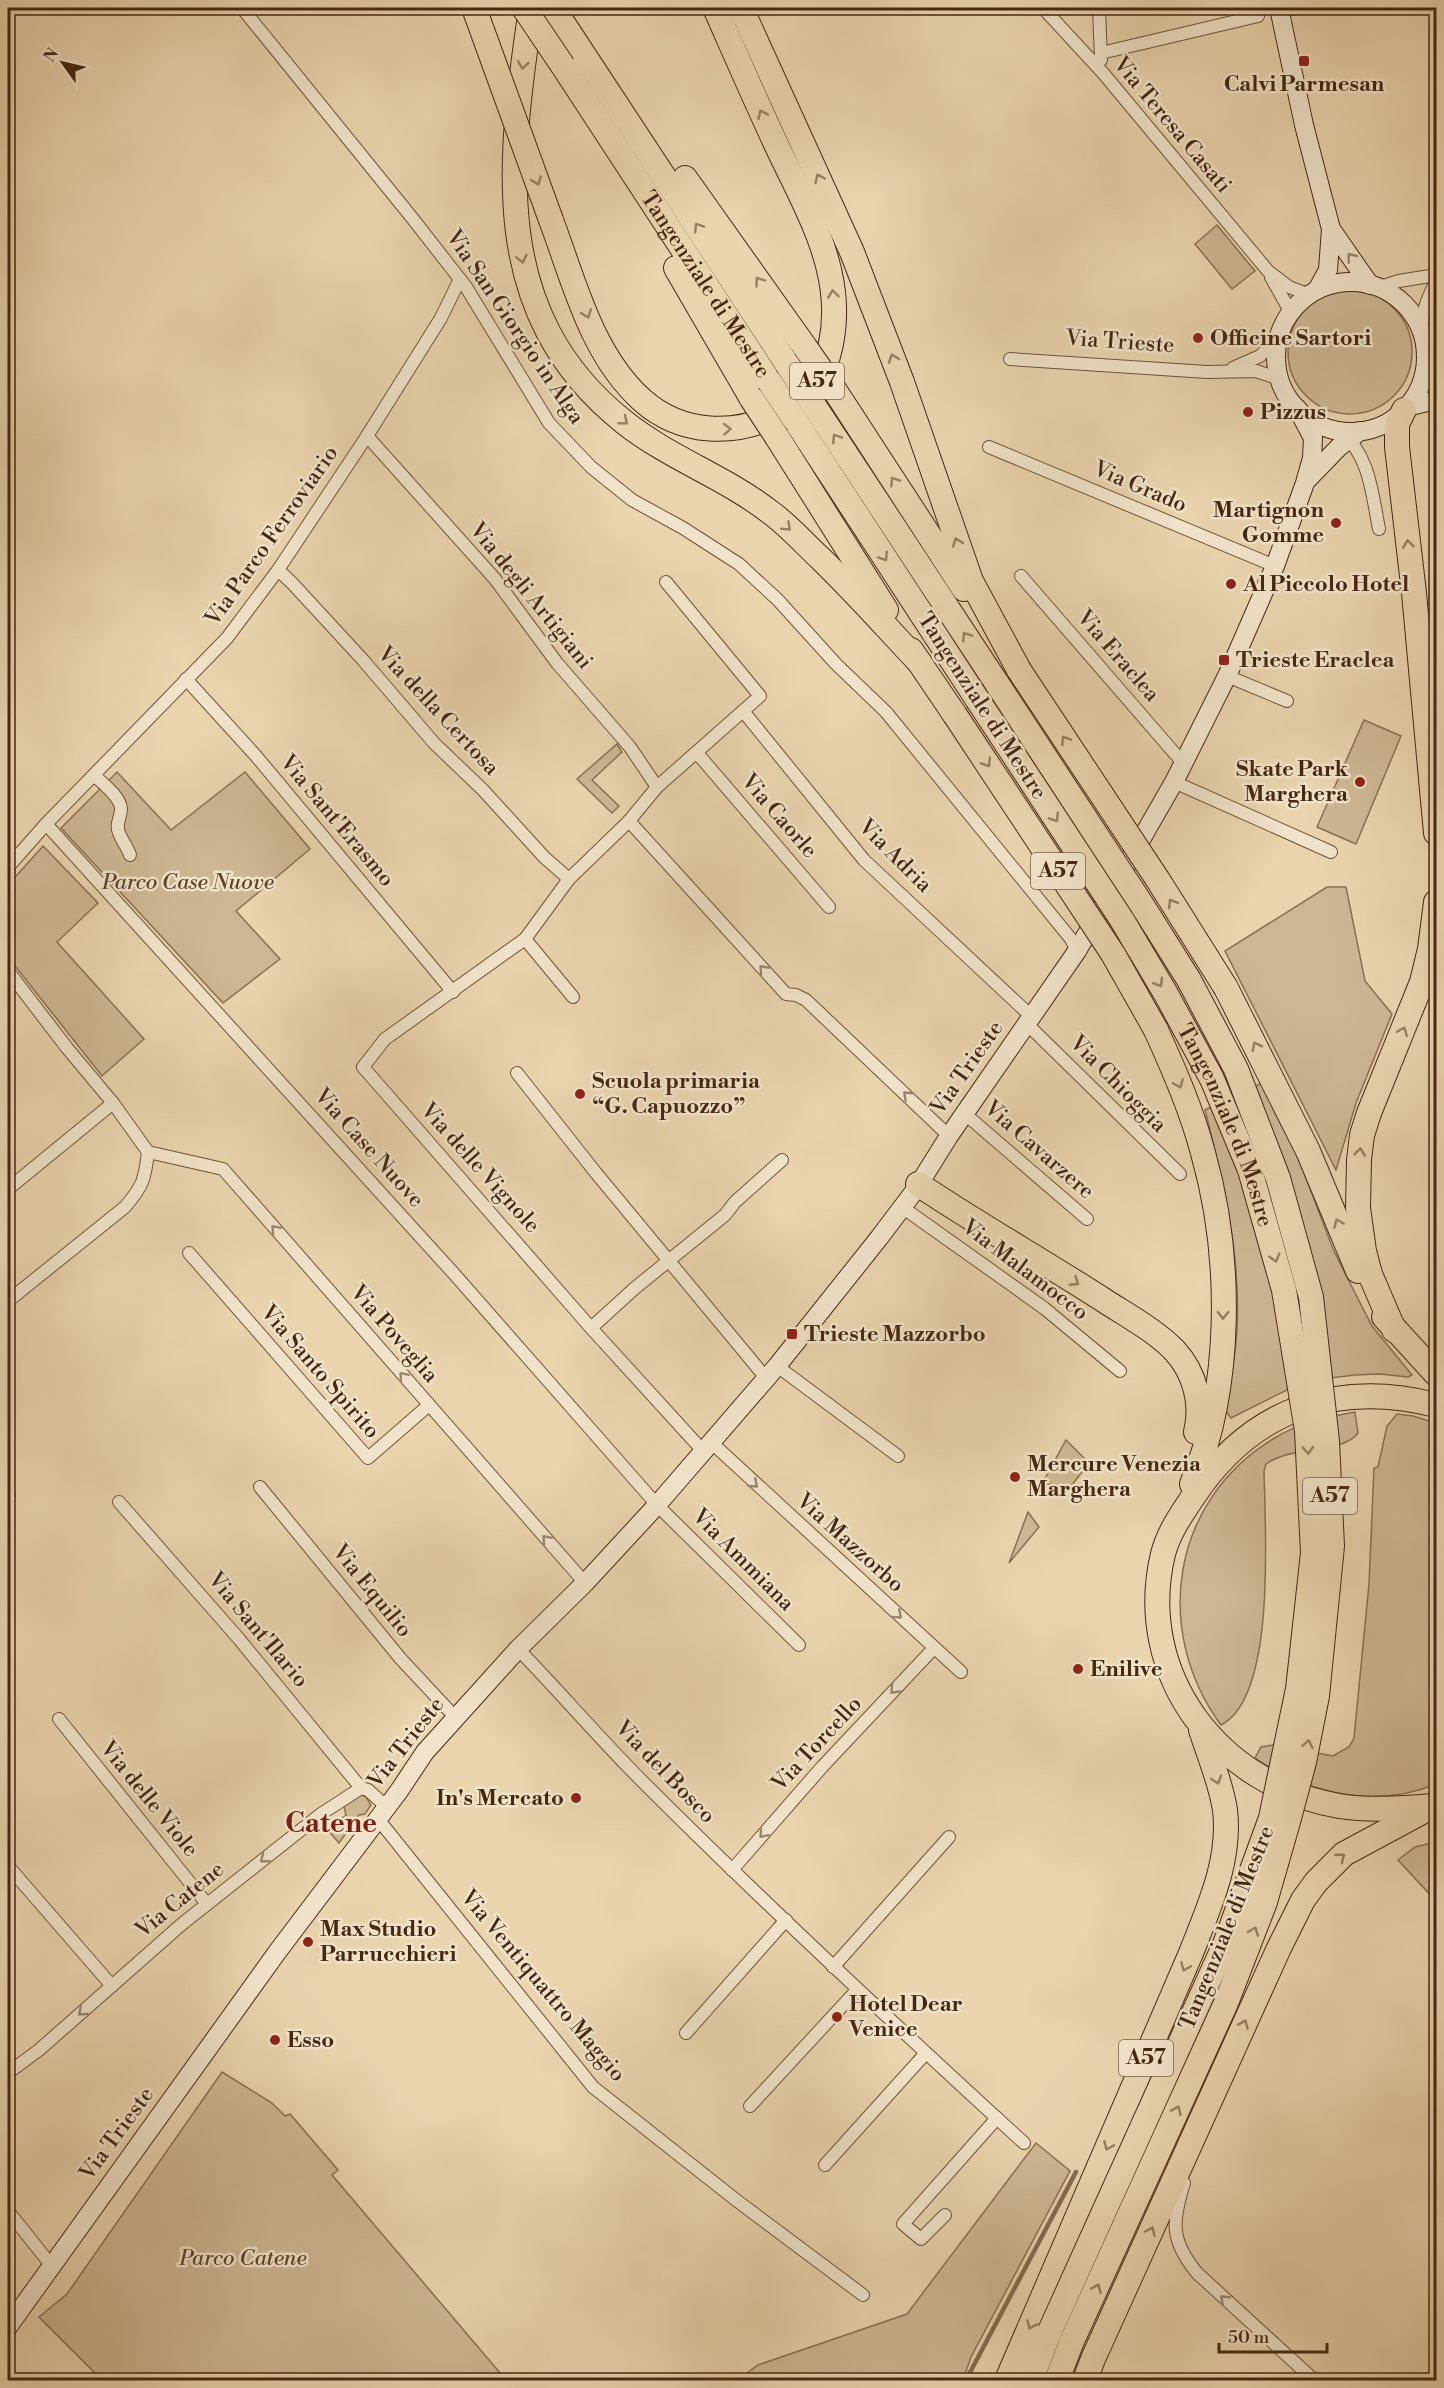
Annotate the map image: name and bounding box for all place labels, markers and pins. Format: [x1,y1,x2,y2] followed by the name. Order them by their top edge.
[1297,54,1311,68] marker: Calvi Parmesan
[1224,71,1385,98] place label: Calvi Parmesan
[1210,325,1371,352] place label: Officine Sartori
[1191,331,1205,345] marker: Officine Sartori
[1260,399,1326,426] place label: Pizzus
[1241,405,1255,419] marker: Pizzus
[1213,497,1324,549] place label: Martignon Gomme
[1329,516,1343,530] marker: Martignon Gomme
[1242,571,1409,598] place label: Al Piccolo Hotel
[1224,577,1238,591] marker: Al Piccolo Hotel
[1236,647,1395,674] place label: Trieste Eraclea
[1217,653,1231,667] marker: Trieste Eraclea
[1236,756,1349,808] place label: Skate Park Marghera
[1353,775,1367,789] marker: Skate Park Marghera
[592,1068,761,1120] place label: Scuola primaria “G. Capuozzo”
[573,1087,587,1101] marker: Scuola primaria “G. Capuozzo”
[804,1321,986,1348] place label: Trieste Mazzorbo
[785,1327,799,1341] marker: Trieste Mazzorbo
[1027,1451,1202,1503] place label: Mercure Venezia Marghera
[1008,1470,1022,1484] marker: Mercure Venezia Marghera
[1090,1656,1163,1683] place label: Enilive
[1071,1662,1085,1676] marker: Enilive
[436,1785,564,1812] place label: In's Mercato
[569,1791,583,1805] marker: In's Mercato
[320,1916,457,1968] place label: Max Studio Parrucchieri
[301,1935,315,1949] marker: Max Studio Parrucchieri
[848,1991,963,2043] place label: Hotel Dear Venice
[830,2010,844,2024] marker: Hotel Dear Venice
[287,2027,334,2054] place label: Esso
[268,2033,282,2047] marker: Esso

